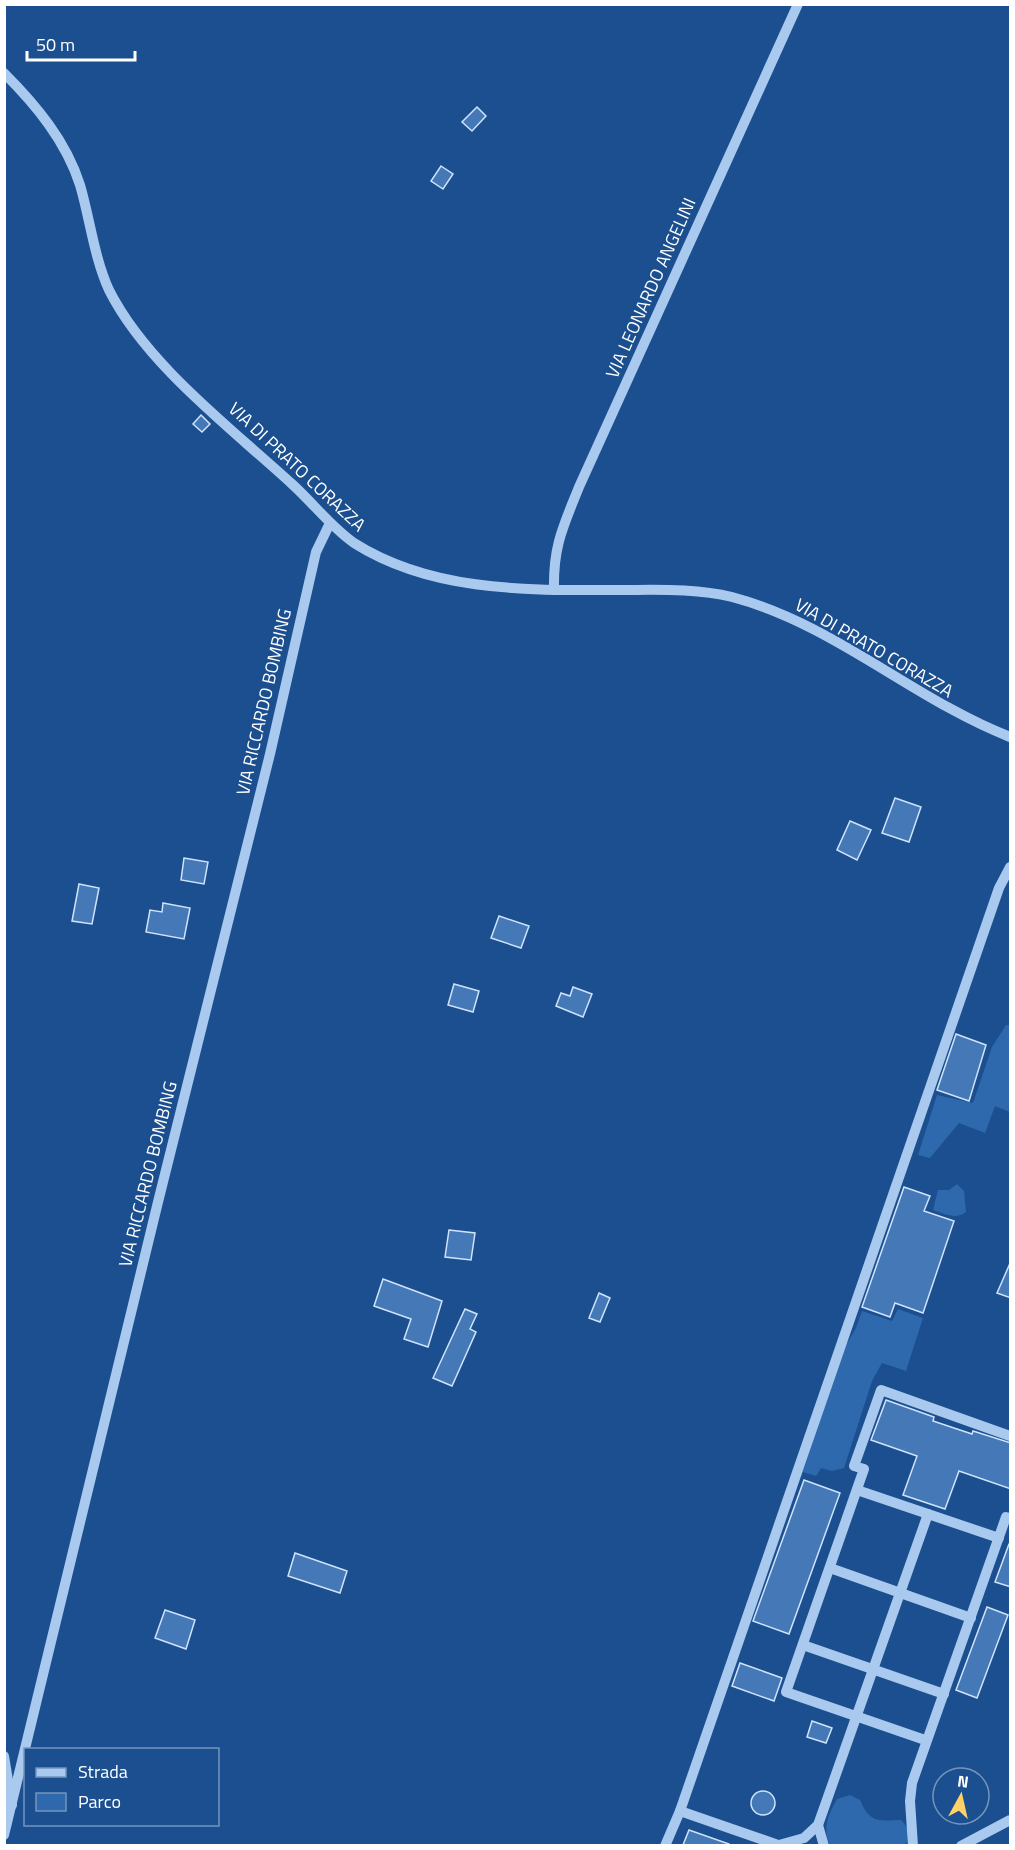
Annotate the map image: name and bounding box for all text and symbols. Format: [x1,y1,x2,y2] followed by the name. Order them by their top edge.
[27,24,135,62] scale bar
[36,31,75,58] text: 50 m
[599,193,703,382] street label: VIA LEONARDO ANGELINI
[223,396,372,538] street label: VIA DI PRATO CORAZZA
[790,591,959,704] street label: VIA DI PRATO CORAZZA
[229,606,298,798] street label: VIA RICCARDO BOMBING
[111,1078,184,1270] street label: VIA RICCARDO BOMBING
[24,1748,219,1826] legend
[78,1758,128,1785] text: Strada
[931,1766,991,1826] north arrow
[956,1768,970,1794] text: N
[78,1788,121,1815] text: Parco

